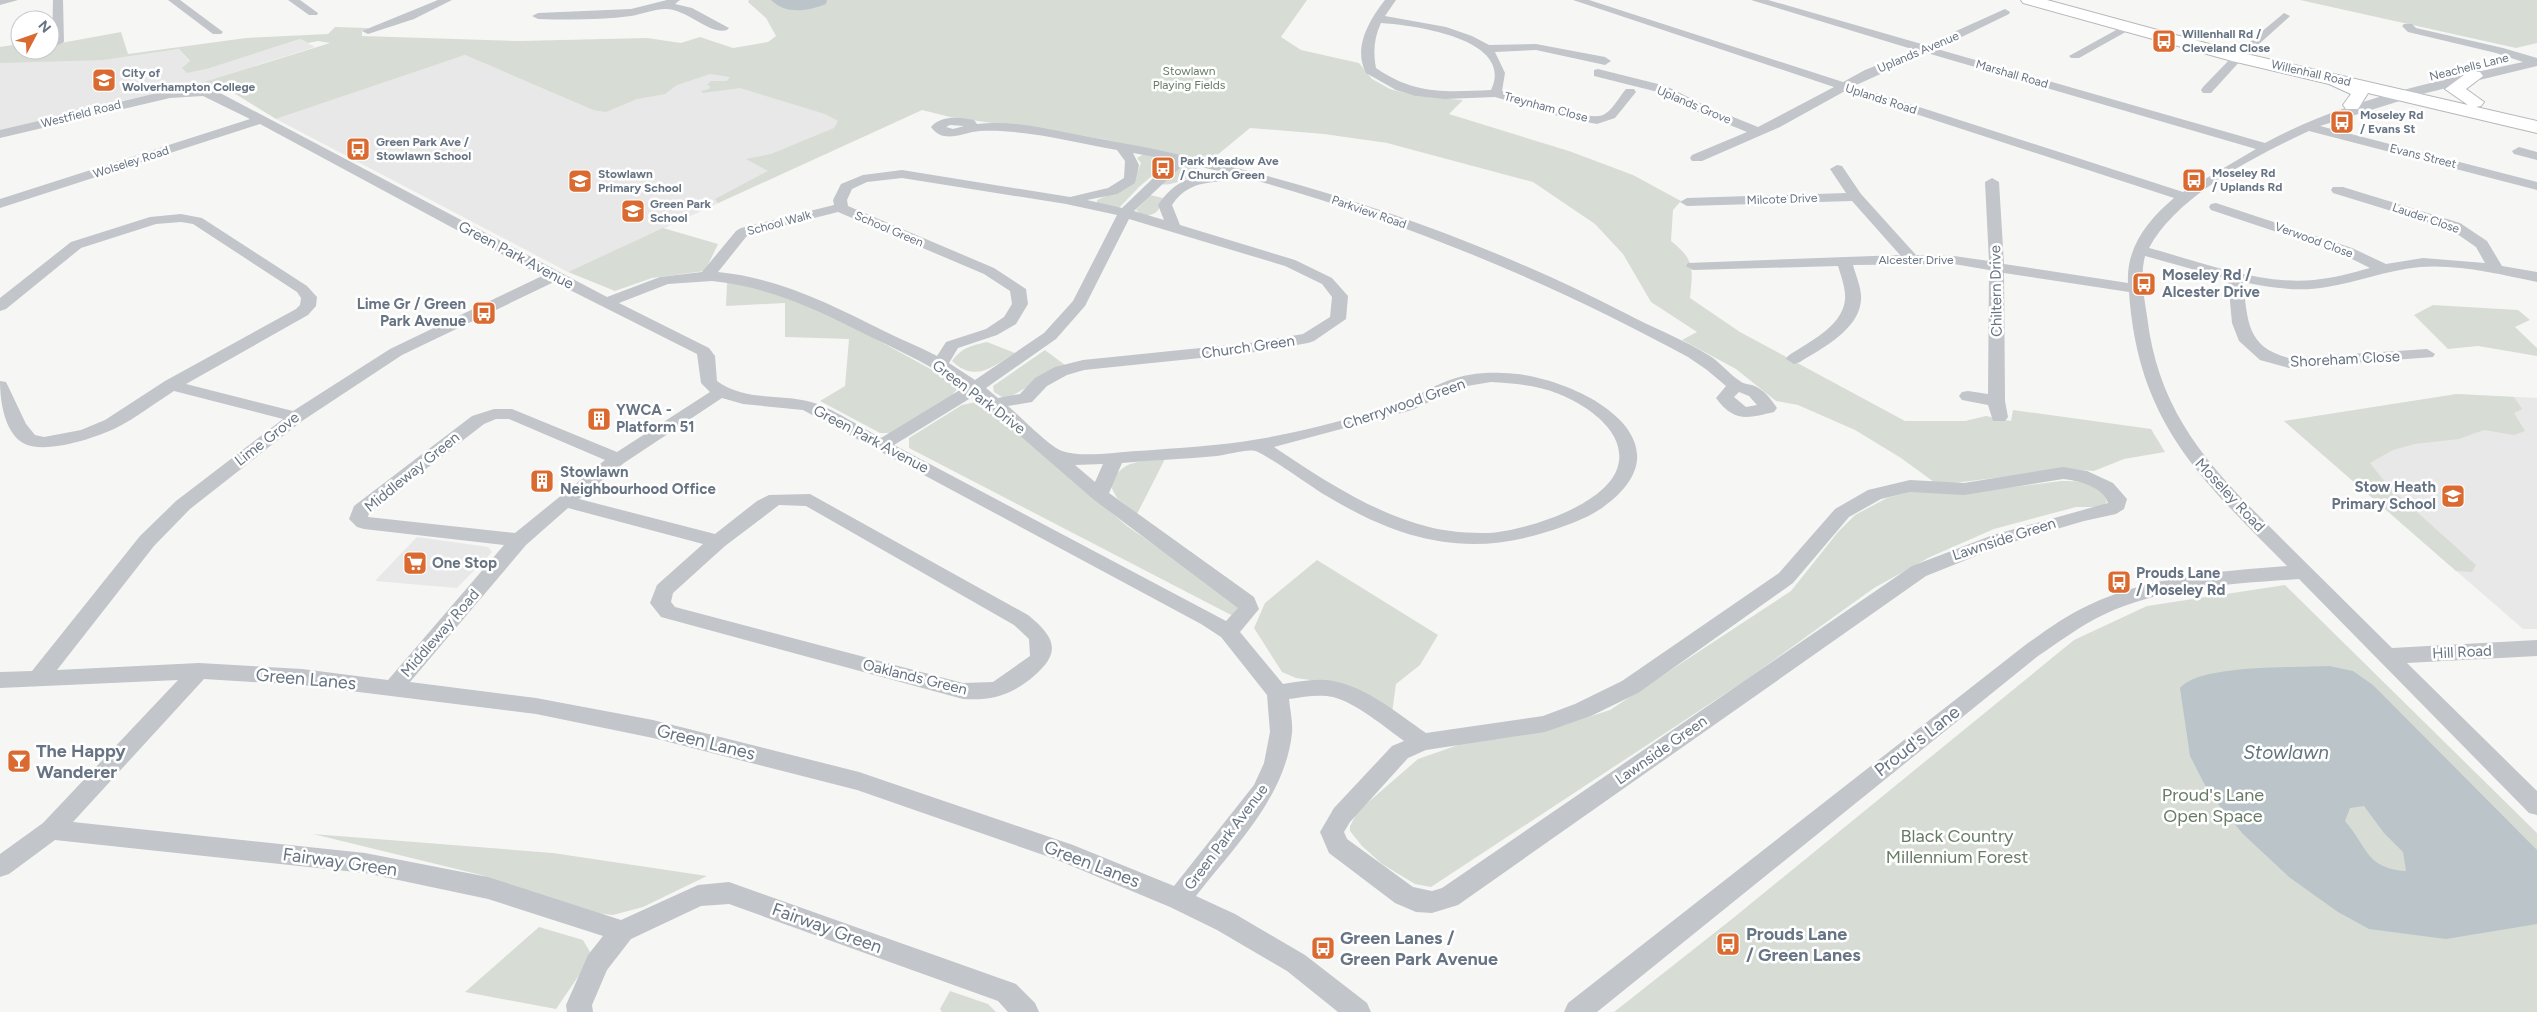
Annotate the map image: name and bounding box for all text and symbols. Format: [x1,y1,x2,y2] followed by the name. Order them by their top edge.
[10,10,60,60] north arrow
[34,17,54,36] text: N
[2182,27,2271,55] place label: Willenhall Rd / Cleveland Close
[1875,28,1961,75] street label: Uplands Avenue
[2151,28,2177,54] bus stop icon: Willenhall Rd / Cleveland Close
[2428,50,2510,84] street label: Neachells Lane
[1974,57,2050,91] street label: Marshall Road
[2270,57,2352,89] street label: Willenhall Road
[1153,64,1226,92] park label: Stowlawn Playing Fields
[122,66,256,94] place label: City of Wolverhampton College
[91,67,117,93] school or university icon: City of Wolverhampton College
[1844,81,1918,117] street label: Uplands Road
[1655,83,1734,127] street label: Uplands Grove
[1503,89,1590,125] street label: Treynham Close
[40,97,122,131] street label: Westfield Road
[2360,108,2423,136] place label: Moseley Rd / Evans St
[2329,109,2355,135] bus stop icon: Moseley Rd / Evans St
[376,135,471,163] place label: Green Park Ave / Stowlawn School
[345,136,371,162] bus stop icon: Green Park Ave / Stowlawn School
[2388,141,2458,171] street label: Evans Street
[91,143,171,181] street label: Wolseley Road
[1180,154,1279,182] place label: Park Meadow Ave / Church Green
[1150,155,1176,181] bus stop icon: Park Meadow Ave / Church Green
[2212,166,2282,194] place label: Moseley Rd / Uplands Rd
[598,167,682,195] place label: Stowlawn Primary School
[2181,167,2207,193] bus stop icon: Moseley Rd / Uplands Rd
[567,168,593,194] school or university icon: Stowlawn Primary School
[1746,191,1818,207] street label: Milcote Drive
[1330,193,1408,231] street label: Parkview Road
[650,197,711,225] place label: Green Park School
[620,198,646,224] school or university icon: Green Park School
[2391,200,2462,236] street label: Lauder Close
[745,208,813,238] street label: School Walk
[853,208,926,250] street label: School Green
[455,217,577,293] street label: Green Park Avenue
[2273,219,2355,261] street label: Verwood Close
[1986,245,2006,337] street label: Chiltern Drive
[1878,253,1954,267] street label: Alcester Drive
[2162,266,2261,301] place label: Moseley Rd / Alcester Drive
[2131,271,2157,297] bus stop icon: Moseley Rd / Alcester Drive
[357,295,467,330] place label: Lime Gr / Green Park Avenue
[471,300,497,326] bus stop icon: Lime Gr / Green Park Avenue
[1200,332,1296,362] street label: Church Green
[2290,347,2400,371] street label: Shoreham Close
[929,356,1029,438] street label: Green Park Drive
[1341,375,1467,433] street label: Cherrywood Green
[616,401,695,436] place label: YWCA - Platform 51
[810,401,932,477] street label: Green Park Avenue
[586,406,612,432] building icon: YWCA - Platform 51
[231,408,303,470] street label: Lime Grove
[361,428,463,516] street label: Middleway Green
[2191,454,2269,536] street label: Moseley Road
[560,463,716,498] place label: Stowlawn Neighbourhood Office
[529,468,555,494] building icon: Stowlawn Neighbourhood Office
[2331,478,2436,513] place label: Stow Heath Primary School
[2440,483,2466,509] school or university icon: Stow Heath Primary School
[1950,514,2058,564] street label: Lawnside Green
[402,550,428,576] supermarket icon: One Stop
[432,554,497,572] place label: One Stop
[2136,564,2225,599] place label: Prouds Lane / Moseley Rd
[2106,569,2132,595] bus stop icon: Prouds Lane / Moseley Rd
[397,585,483,681] street label: Middleway Road
[2432,641,2492,663] street label: Hill Road
[861,655,969,699] street label: Oaklands Green
[255,664,357,694] street label: Green Lanes
[1870,701,1964,781] street label: Proud's Lane
[1612,712,1710,788] street label: Lawnside Green
[654,719,758,765] street label: Green Lanes
[36,740,126,783] place label: The Happy Wanderer
[2243,741,2329,764] water label: Stowlawn
[6,748,32,774] bar icon: The Happy Wanderer
[1180,781,1272,893] street label: Green Park Avenue
[2162,784,2264,827] park label: Proud's Lane Open Space
[1886,825,2028,868] park label: Black Country Millennium Forest
[1041,836,1143,892] street label: Green Lanes
[281,843,399,881] street label: Fairway Green
[769,898,885,958] street label: Fairway Green
[1746,923,1861,966] place label: Prouds Lane / Green Lanes
[1340,927,1498,970] place label: Green Lanes / Green Park Avenue
[1715,931,1741,957] bus stop icon: Prouds Lane / Green Lanes
[1310,935,1336,961] bus stop icon: Green Lanes / Green Park Avenue

